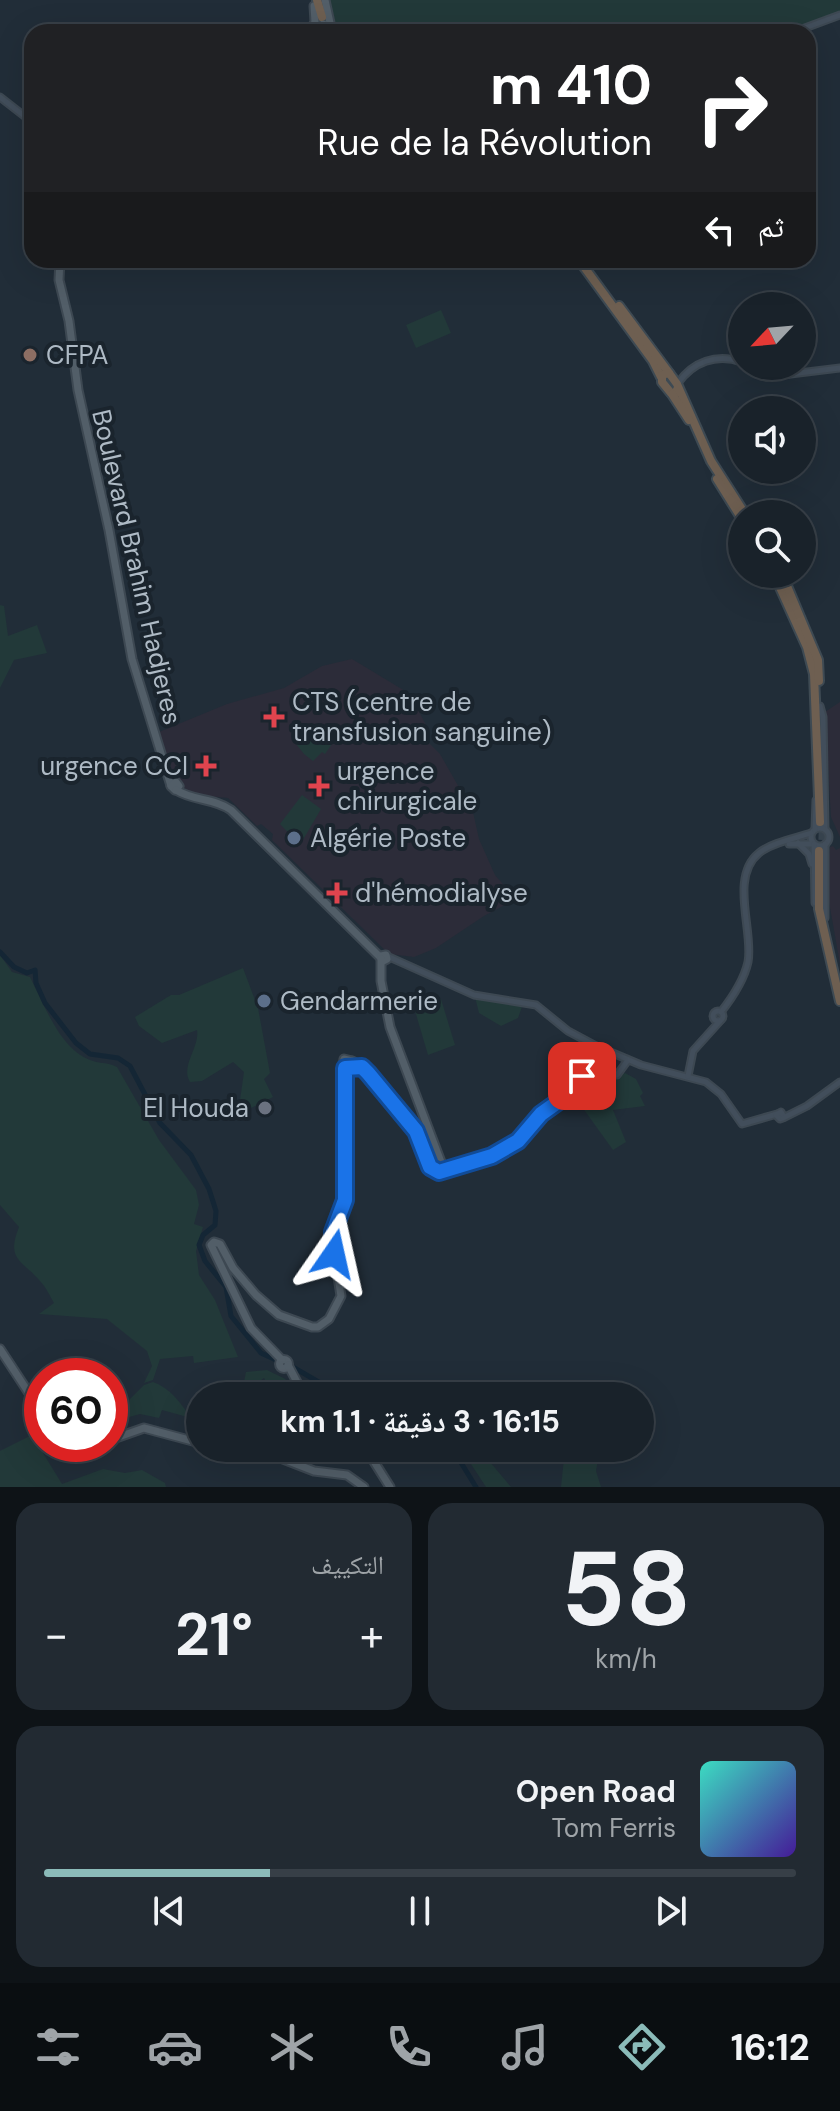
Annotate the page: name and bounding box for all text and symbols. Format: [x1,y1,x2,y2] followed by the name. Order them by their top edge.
[490,48,652,121] text: 410 m
[680,56,784,160] icon: right
[317,119,652,166] text: Rue de la Révolution
[758,207,784,246] text: ثم
[698,208,742,252] icon: left
[728,292,816,380] north arrow
[728,292,816,588] map controls
[46,338,109,372] place label: CFPA
[21,346,39,364] marker: CFPA
[728,396,816,484] button: sound
[84,406,190,728] street label: Boulevard Brahim Hadjeres
[728,500,816,588] button: search
[292,685,551,749] place label: CTS (centre de transfusion sanguine)
[263,706,285,728] marker: CTS (centre de transfusion sanguine)
[40,749,188,783] place label: urgence CCI
[337,754,477,818] place label: urgence chirurgicale
[195,755,217,777] marker: urgence CCI
[308,775,330,797] marker: urgence chirurgicale
[310,821,466,855] place label: Algérie Poste
[285,829,303,847] marker: Algérie Poste
[355,876,528,910] place label: d'hémodialyse
[326,882,348,904] marker: d'hémodialyse
[280,984,438,1018] place label: Gendarmerie
[255,992,273,1010] marker: Gendarmerie
[548,1042,616,1110] pin
[560,1054,604,1098] icon: arrive
[143,1091,249,1125] place label: El Houda
[256,1099,274,1117] marker: El Houda
[292,1212,376,1296] position arrow
[24,1358,128,1462] speed limit sign: 60
[280,1402,560,1441] text: 16:15 · 3 دقيقة · 1.1 km
[561,1522,691,1657] text: 58
[311,1548,384,1582] text: التكييف
[175,1595,253,1674] text: 21°
[44,1606,68,1664] text: −
[360,1606,384,1664] text: +
[595,1642,657,1676] text: km/h
[516,1772,676,1811] text: Open Road
[552,1811,676,1845] text: Tom Ferris
[147,1889,191,1933] icon: previous
[398,1889,442,1933] icon: pause
[649,1889,693,1933] icon: next
[30,2019,86,2075] icon: filters
[147,2019,203,2075] icon: car
[264,2019,320,2075] icon: climate
[381,2019,437,2075] icon: phone
[497,2019,553,2075] icon: music
[614,2019,670,2075] icon: directions
[731,2024,810,2071] text: 16:12

